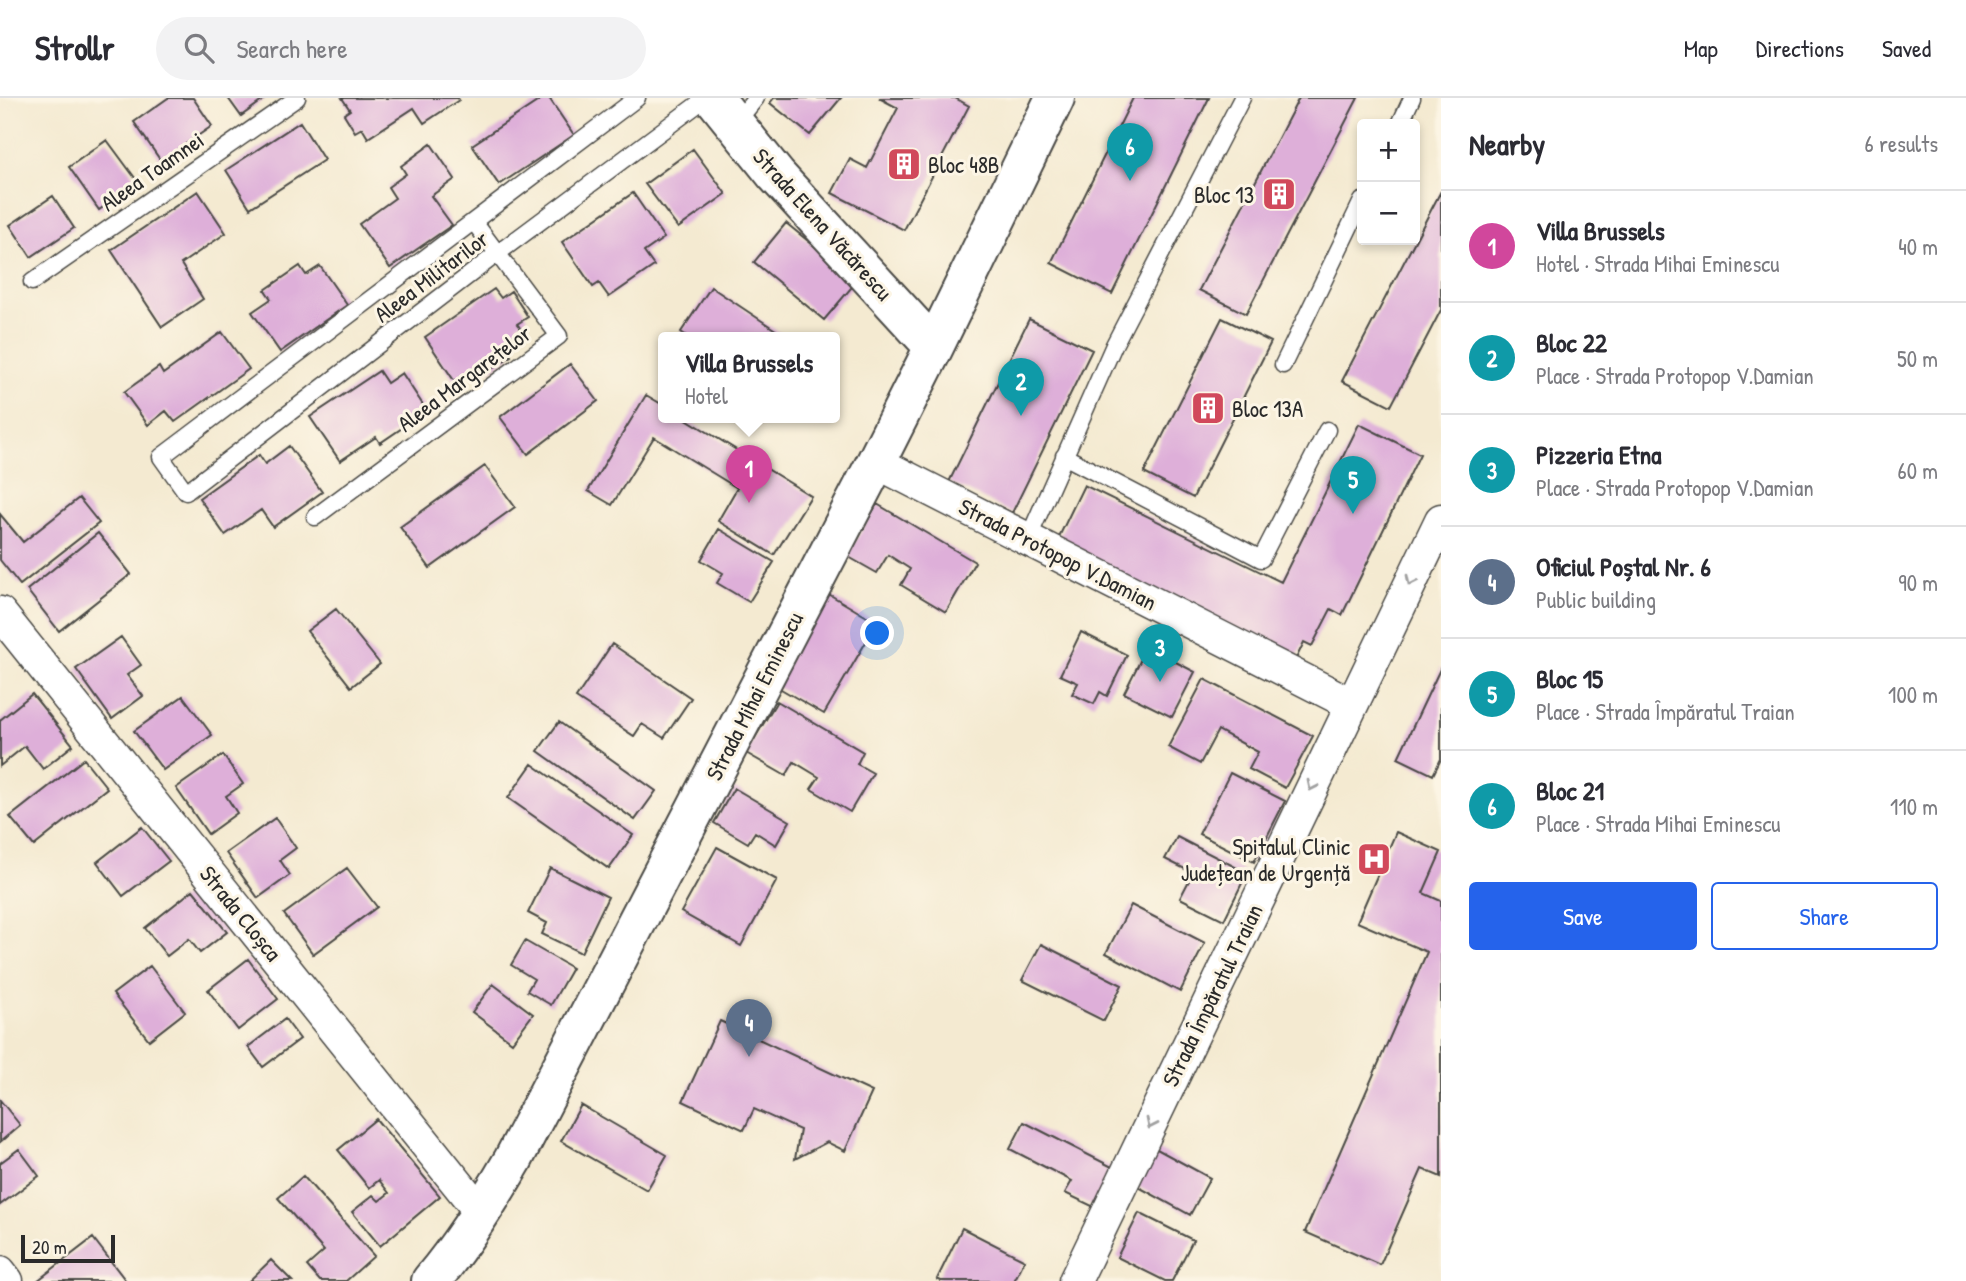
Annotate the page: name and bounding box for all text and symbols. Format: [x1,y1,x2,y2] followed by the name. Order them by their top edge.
[156,17,646,80] search box
[35,26,114,70] text: Strollr
[180,29,218,67] icon: search
[236,31,348,66] text: Search here
[1684,32,1718,64] text: Map
[1756,32,1844,64] text: Directions
[1882,32,1931,64] text: Saved
[1357,119,1420,245] map controls
[1357,119,1420,182] button: +
[1107,123,1153,181] pin: 6
[94,124,210,218] street label: Aleea Toamnei
[1469,124,1545,164] text: Nearby
[1865,128,1938,159] text: 6 results
[746,141,900,307] street label: Strada Elena Văcărescu
[885,145,923,183] building icon: Bloc 48B
[928,149,1000,180] place label: Bloc 48B
[1260,175,1298,213] building icon: Bloc 13
[1194,179,1254,210] place label: Bloc 13
[1357,182,1420,245] button: −
[1536,213,1665,248] text: Villa Brussels
[368,223,494,329] street label: Aleea Militarilor
[1488,231,1496,262] text: 1
[1898,231,1938,262] text: 40 m
[1536,248,1779,279] text: Hotel · Strada Mihai Eminescu
[391,317,537,439] street label: Aleea Margaretelor
[1536,325,1607,360] text: Bloc 22
[658,332,840,423] popup
[1487,343,1497,374] text: 2
[1897,343,1938,374] text: 50 m
[685,345,813,380] text: Villa Brussels
[998,358,1044,416] pin: 2
[1536,360,1814,391] text: Place · Strada Protopop V.Damian
[685,380,728,411] text: Hotel
[1189,389,1227,427] building icon: Bloc 13A
[1232,393,1303,424] place label: Bloc 13A
[1536,437,1661,472] text: Pizzeria Etna
[726,445,772,503] pin: 1
[1487,455,1497,486] text: 3
[1898,455,1938,486] text: 60 m
[1330,456,1376,514] pin: 5
[1536,472,1814,503] text: Place · Strada Protopop V.Damian
[954,491,1162,617] street label: Strada Protopop V.Damian
[1536,549,1711,584] text: Oficiul Poștal Nr. 6
[1488,567,1496,598] text: 4
[1898,567,1938,598] text: 90 m
[1405,574,1419,586] one-way arrow
[1536,584,1656,615] text: Public building
[698,607,810,785] street label: Strada Mihai Eminescu
[860,616,894,650] your location
[1137,624,1183,682] pin: 3
[1536,661,1603,696] text: Bloc 15
[1487,679,1497,710] text: 5
[1888,679,1938,710] text: 100 m
[1536,696,1795,727] text: Place · Strada Împăratul Traian
[1536,773,1604,808] text: Bloc 21
[1306,779,1320,791] one-way arrow
[1487,791,1497,822] text: 6
[1890,791,1938,822] text: 110 m
[1536,808,1781,839] text: Place · Strada Mihai Eminescu
[1181,831,1350,888] place label: Spitalul Clinic Județean de Urgență
[1355,840,1393,878] hospital icon: Spitalul Clinic Județean de Urgență
[193,859,289,967] street label: Strada Cloșca
[1469,882,1697,950] button: Save
[1711,882,1938,950] button: Share
[1154,899,1270,1091] street label: Strada Împăratul Traian
[726,999,772,1057] pin: 4
[1145,1117,1159,1129] one-way arrow
[21,1232,116,1264] scale bar
[32,1234,67,1260] text: 20 m

